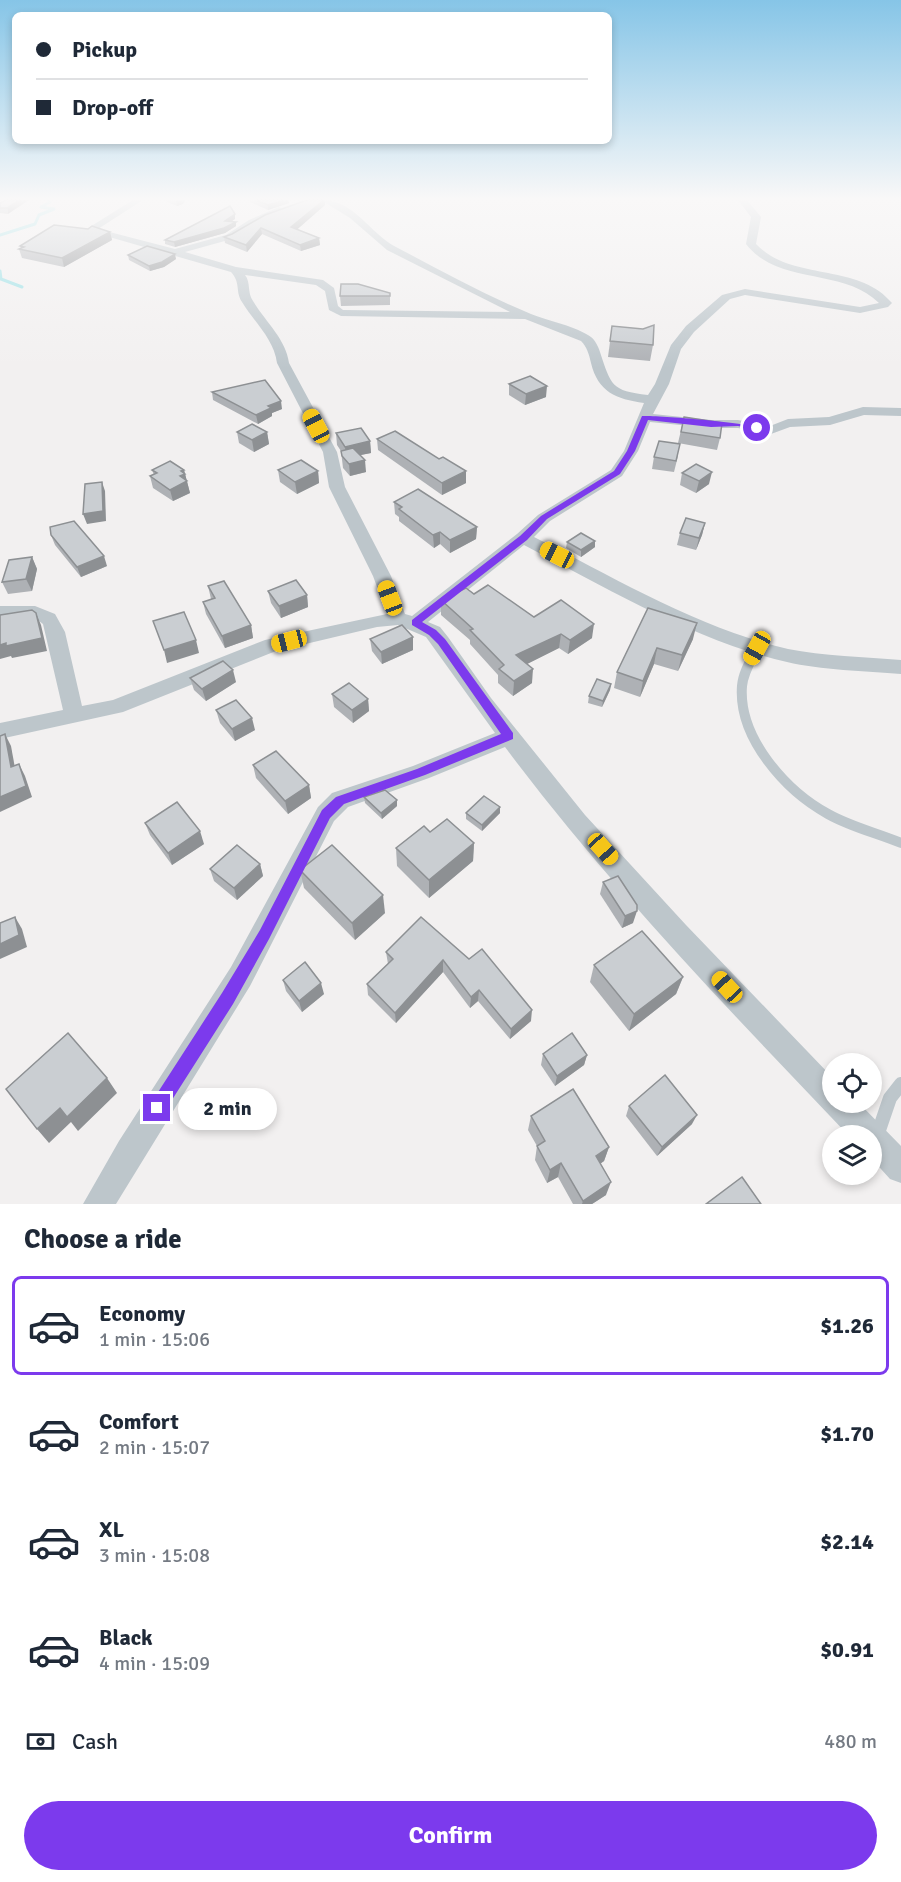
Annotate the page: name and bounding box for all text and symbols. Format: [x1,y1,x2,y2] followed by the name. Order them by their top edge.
[72,36,137,63] text: Pickup
[72,94,153,121] text: Drop-off
[300,406,332,446] car
[743,414,770,441] route start
[537,539,577,571] car
[375,578,405,618] car
[269,628,309,654] car
[740,628,774,668] car
[584,830,622,868] car
[708,968,746,1006] car
[822,1053,882,1185] map controls
[822,1053,882,1113] button: locate
[178,1087,277,1129] callout: 2 min
[143,1094,170,1121] route end
[203,1096,252,1121] text: 2 min
[822,1125,882,1185] button: layers
[24,1223,182,1256] text: Choose a ride
[27,1299,81,1353] icon: car
[99,1300,185,1327] text: Economy
[820,1312,874,1339] text: $1.26
[99,1327,210,1352] text: 1 min · 15:06
[27,1407,81,1461] icon: car
[99,1408,179,1435] text: Comfort
[820,1420,874,1447] text: $1.70
[99,1435,210,1460] text: 2 min · 15:07
[27,1515,81,1569] icon: car
[99,1516,124,1543] text: XL
[820,1528,874,1555] text: $2.14
[99,1543,210,1568] text: 3 min · 15:08
[27,1623,81,1677] icon: car
[99,1624,153,1651] text: Black
[820,1636,874,1663] text: $0.91
[99,1651,210,1676] text: 4 min · 15:09
[24,1725,57,1758] icon: cash
[72,1728,118,1755] text: Cash
[824,1729,877,1754] text: 480 m
[24,1801,877,1870] button: Confirm

